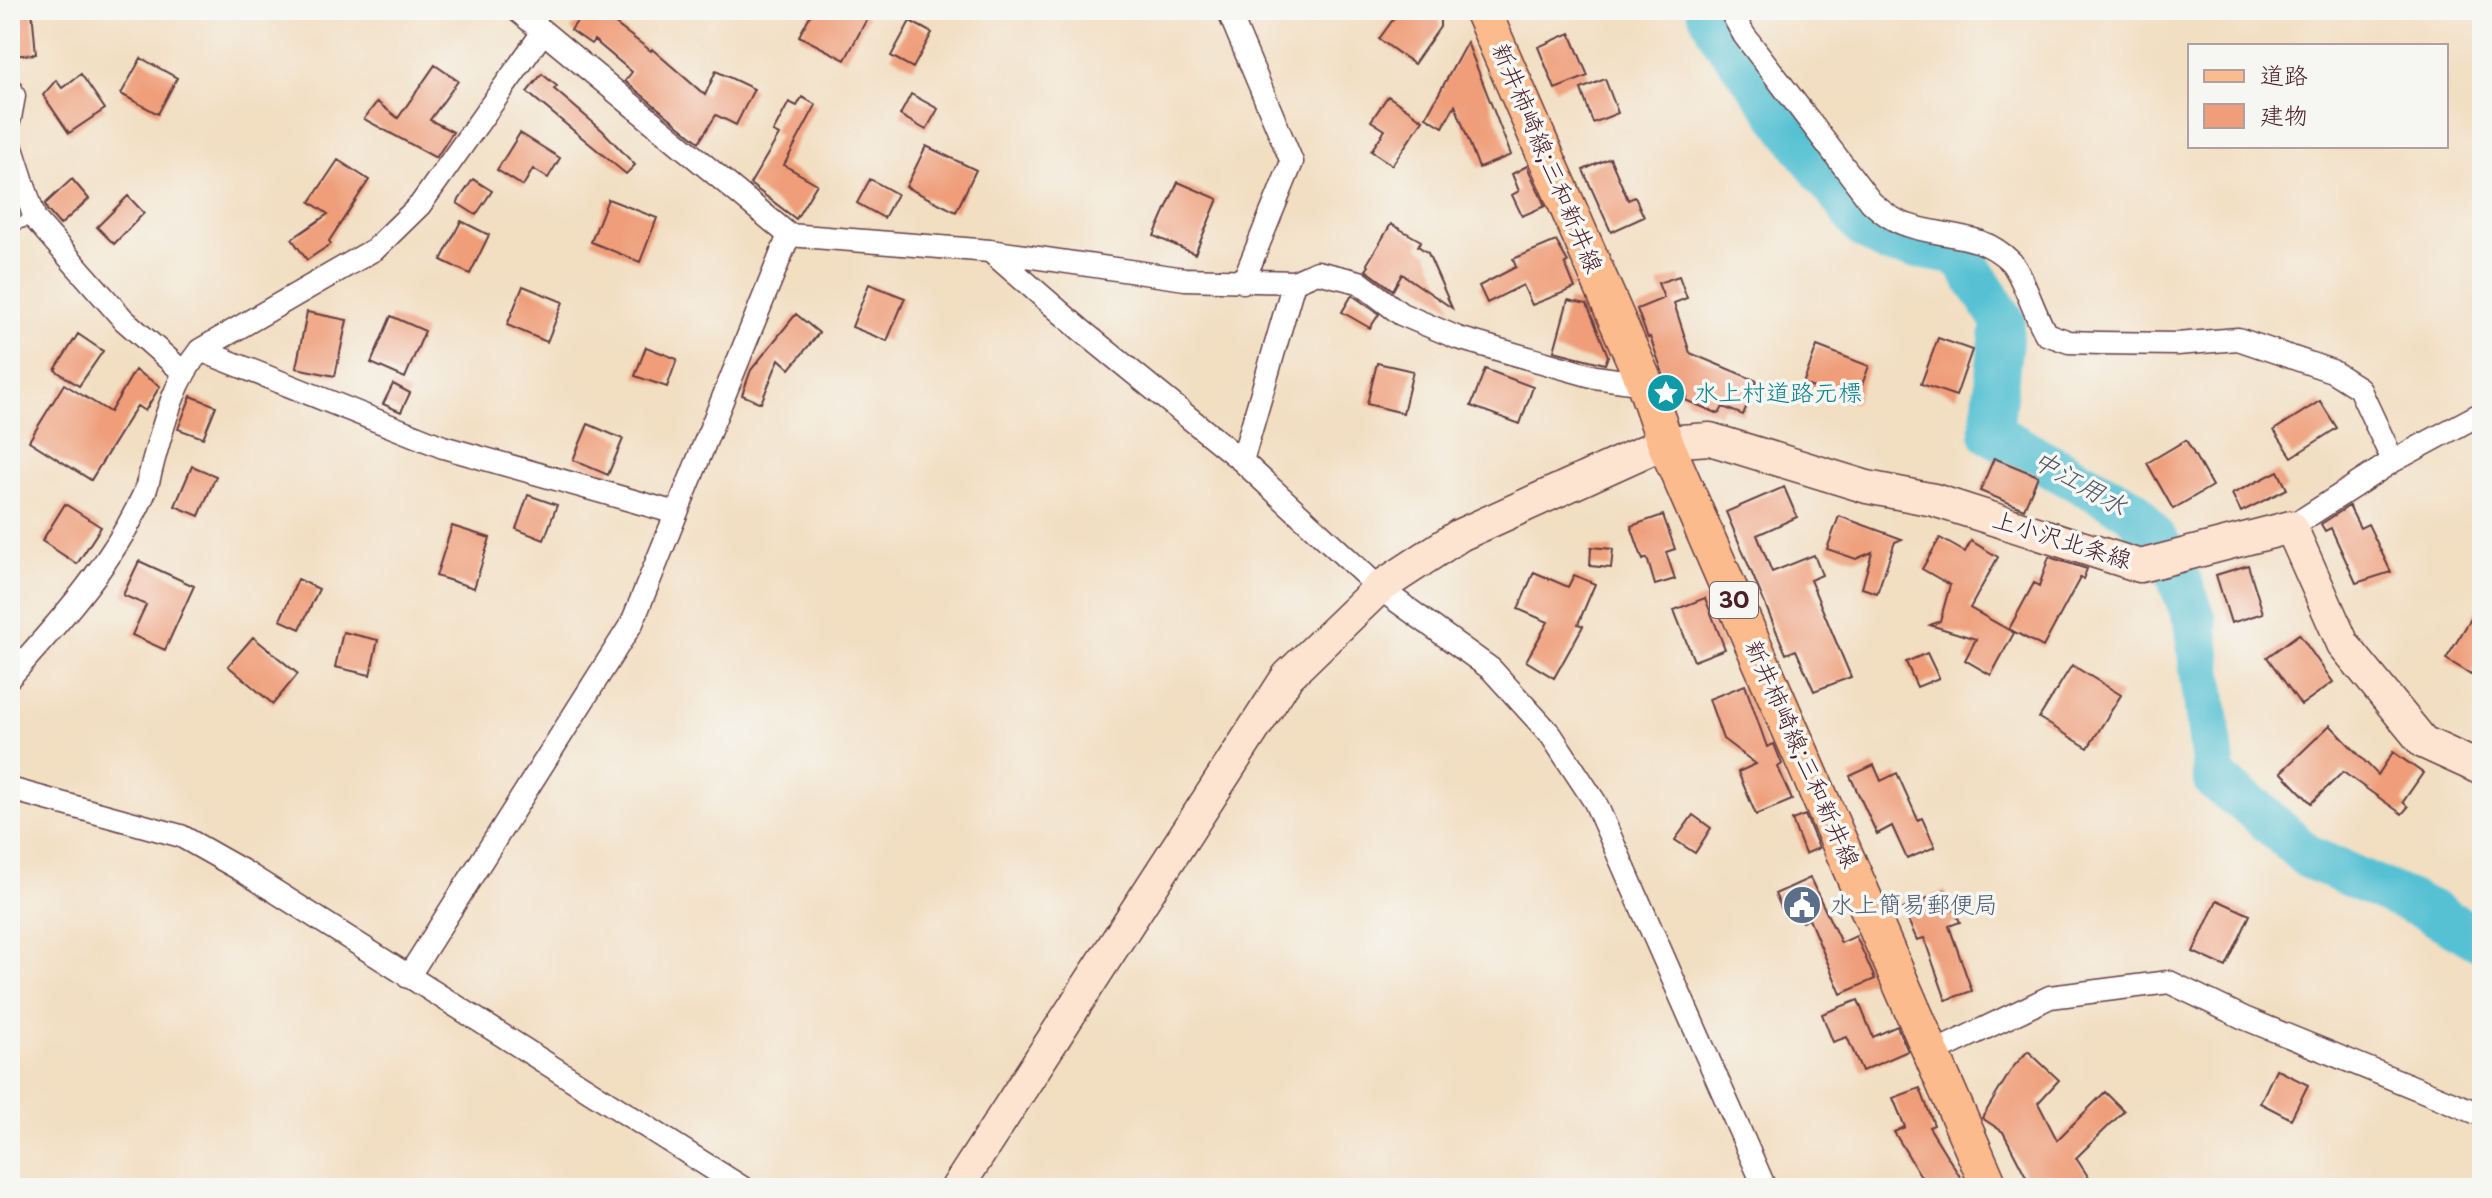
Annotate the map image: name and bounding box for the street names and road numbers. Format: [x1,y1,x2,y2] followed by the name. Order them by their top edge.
[1484,37,1614,278] street label: 新井柿崎線;三和新井線
[1988,500,2137,576] street label: 上小沢北条線
[1710,582,1758,618] road number: 30
[1737,633,1870,873] street label: 新井柿崎線;三和新井線

